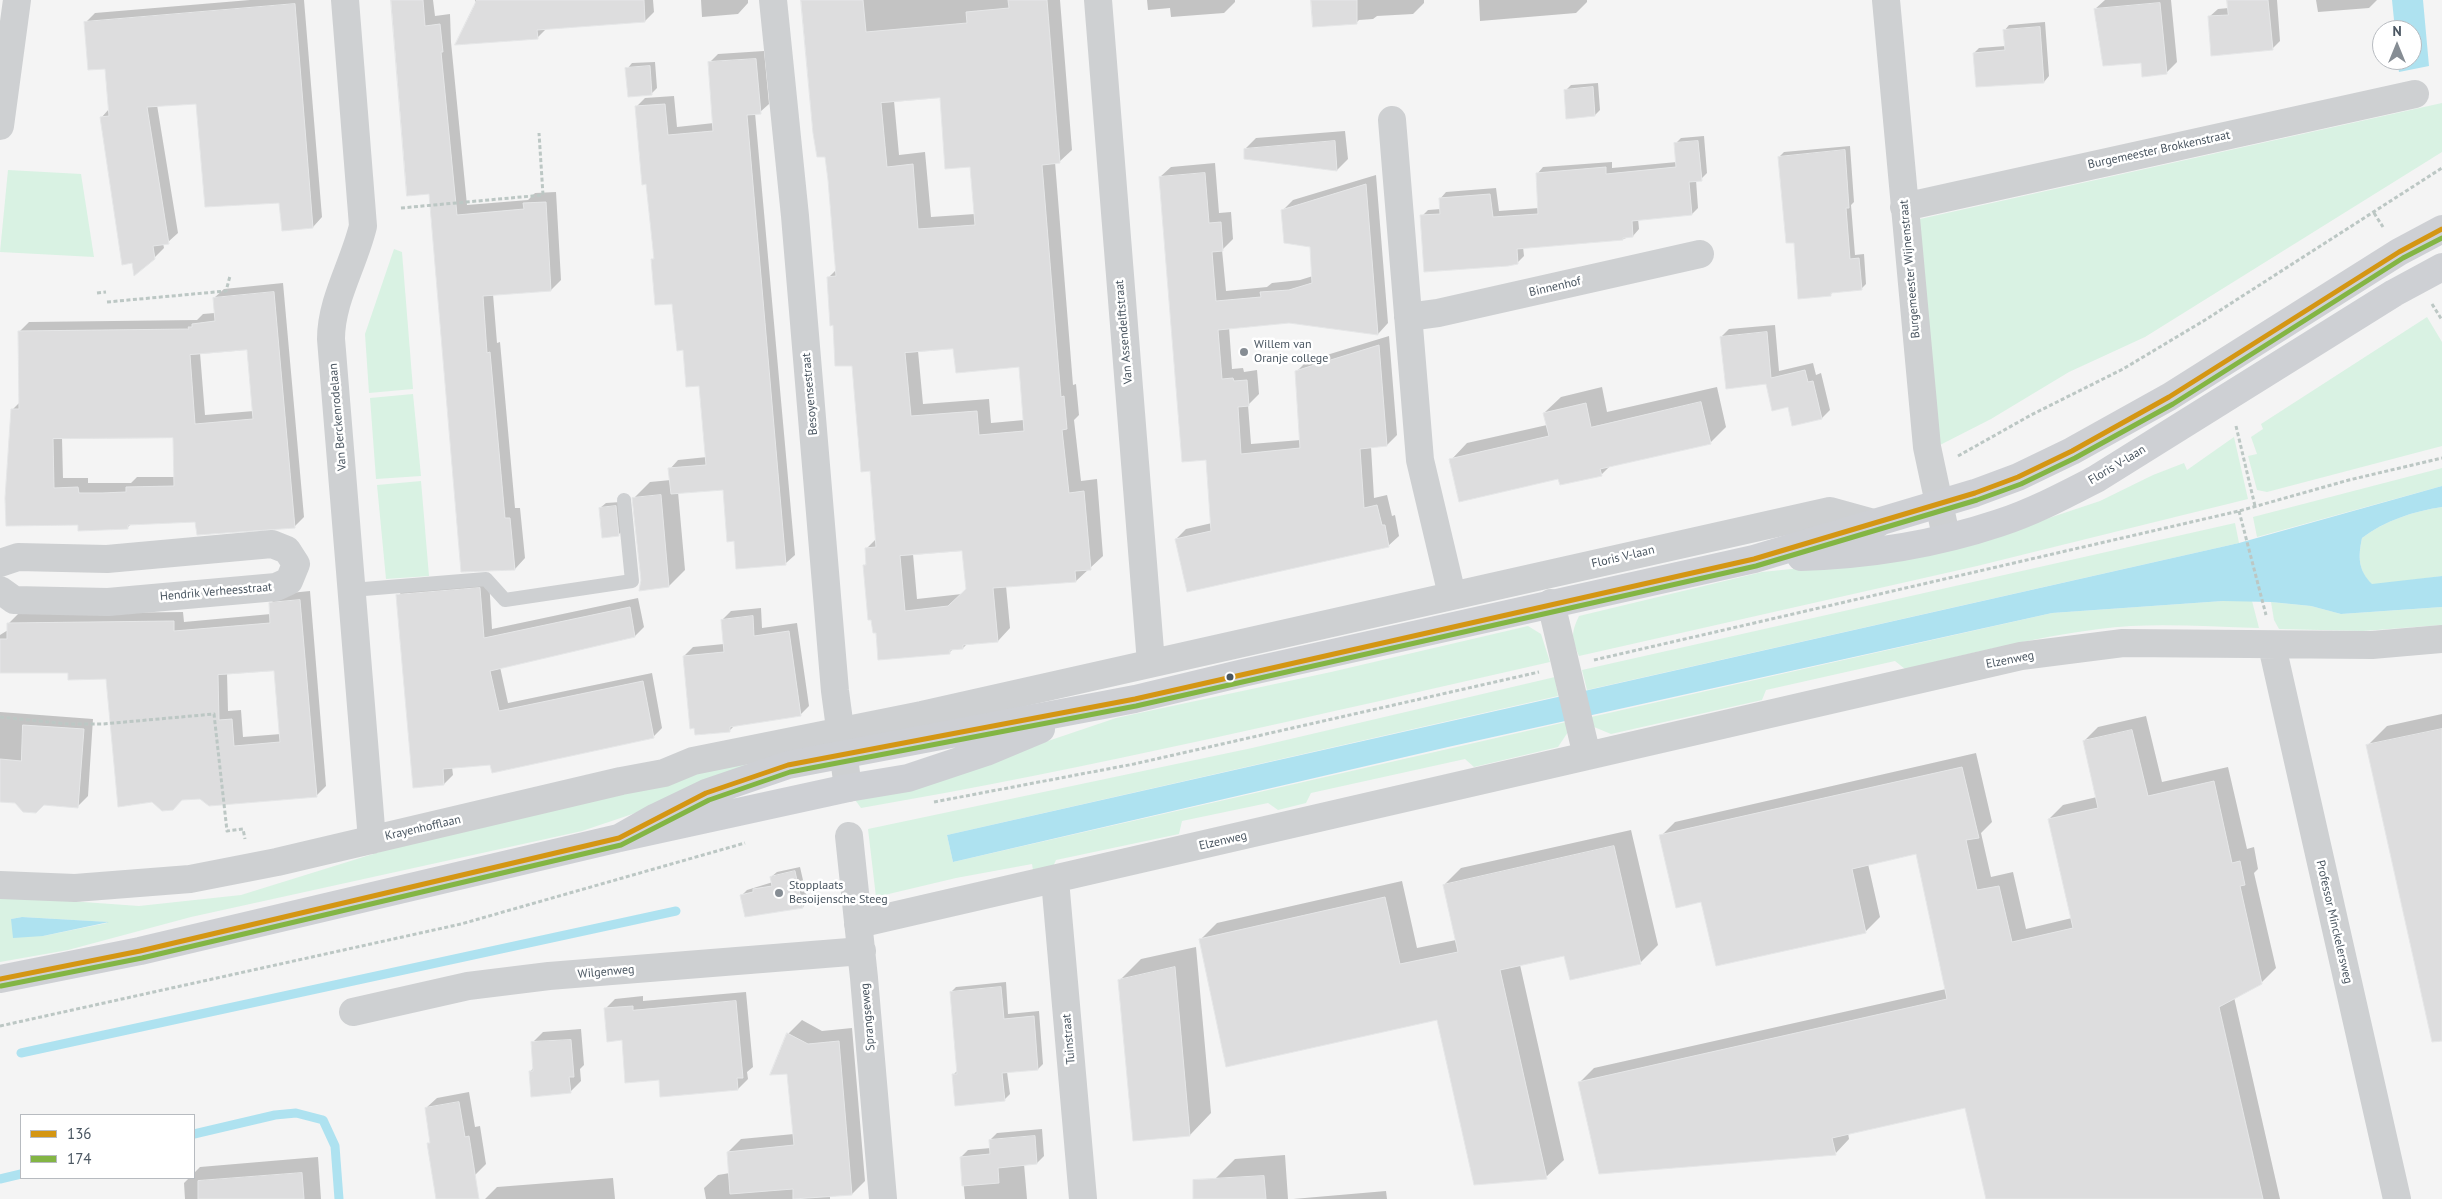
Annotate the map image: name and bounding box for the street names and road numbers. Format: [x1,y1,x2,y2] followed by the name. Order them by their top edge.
[2087,128,2231,172] street label: Burgemeester Brokkenstraat
[1897,199,1923,339] street label: Burgemeester Wijnenstraat
[1528,274,1582,300] street label: Binnenhof
[1112,279,1136,385] street label: Van Assendelftstraat
[799,352,821,436] street label: Besoyensestraat
[326,363,350,471] street label: Van Berckenrodelaan
[2086,442,2148,488] street label: Floris V-laan
[1590,543,1656,571] street label: Floris V-laan
[159,580,273,604] street label: Hendrik Verheesstraat
[1985,648,2035,672] street label: Elzenweg
[384,812,462,844] street label: Krayenhofflaan
[1198,828,1248,854] street label: Elzenweg
[2313,859,2355,985] street label: Professor Minckelersweg
[577,962,635,982] street label: Wilgenweg
[858,982,878,1052] street label: Sprangseweg
[1060,1013,1078,1065] street label: Tuinstraat

